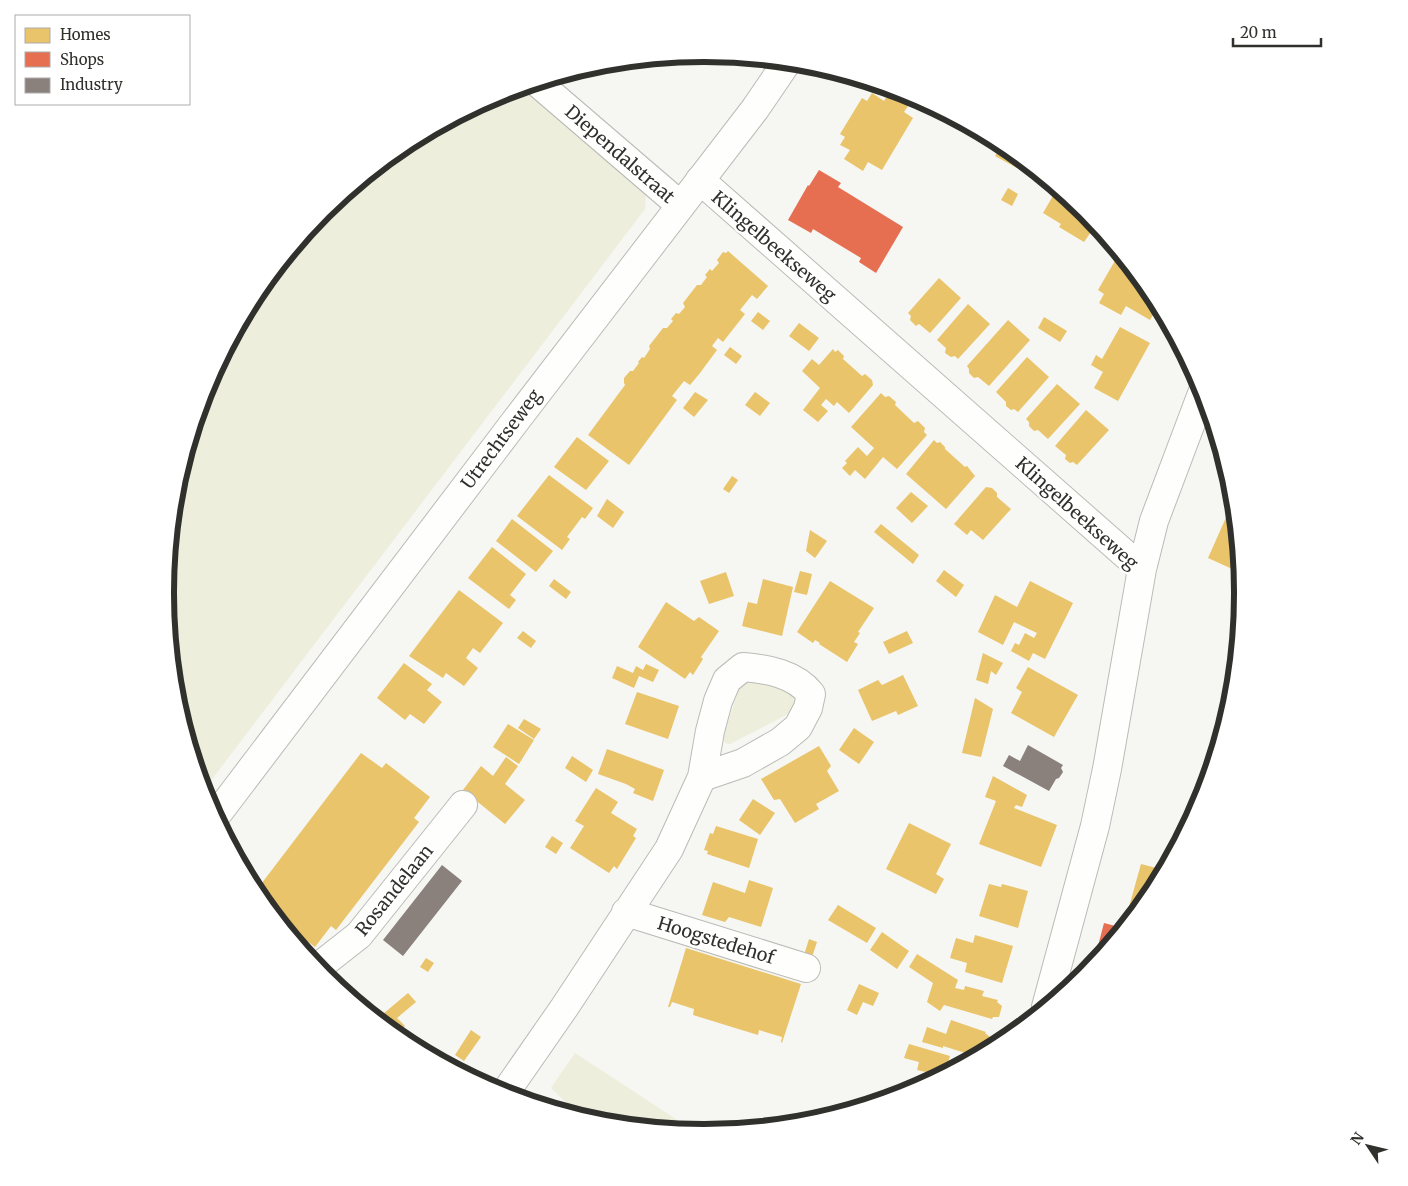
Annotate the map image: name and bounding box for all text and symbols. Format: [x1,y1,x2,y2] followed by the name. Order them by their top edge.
[15,15,190,105] legend
[1233,15,1320,47] scale bar
[1240,23,1277,42] text: 20 m
[60,25,111,44] text: Homes
[60,50,104,69] text: Shops
[60,75,123,94] text: Industry
[560,100,680,208] street label: Diependalstraat
[707,186,841,306] street label: Klingelbeekseweg
[456,384,546,493] street label: Utrechtseweg
[1011,452,1143,574] street label: Klingelbeekseweg
[350,840,438,940] street label: Rosandelaan
[655,911,778,969] street label: Hoogstedehof
[1343,1121,1393,1171] north arrow
[1347,1129,1368,1148] text: N

